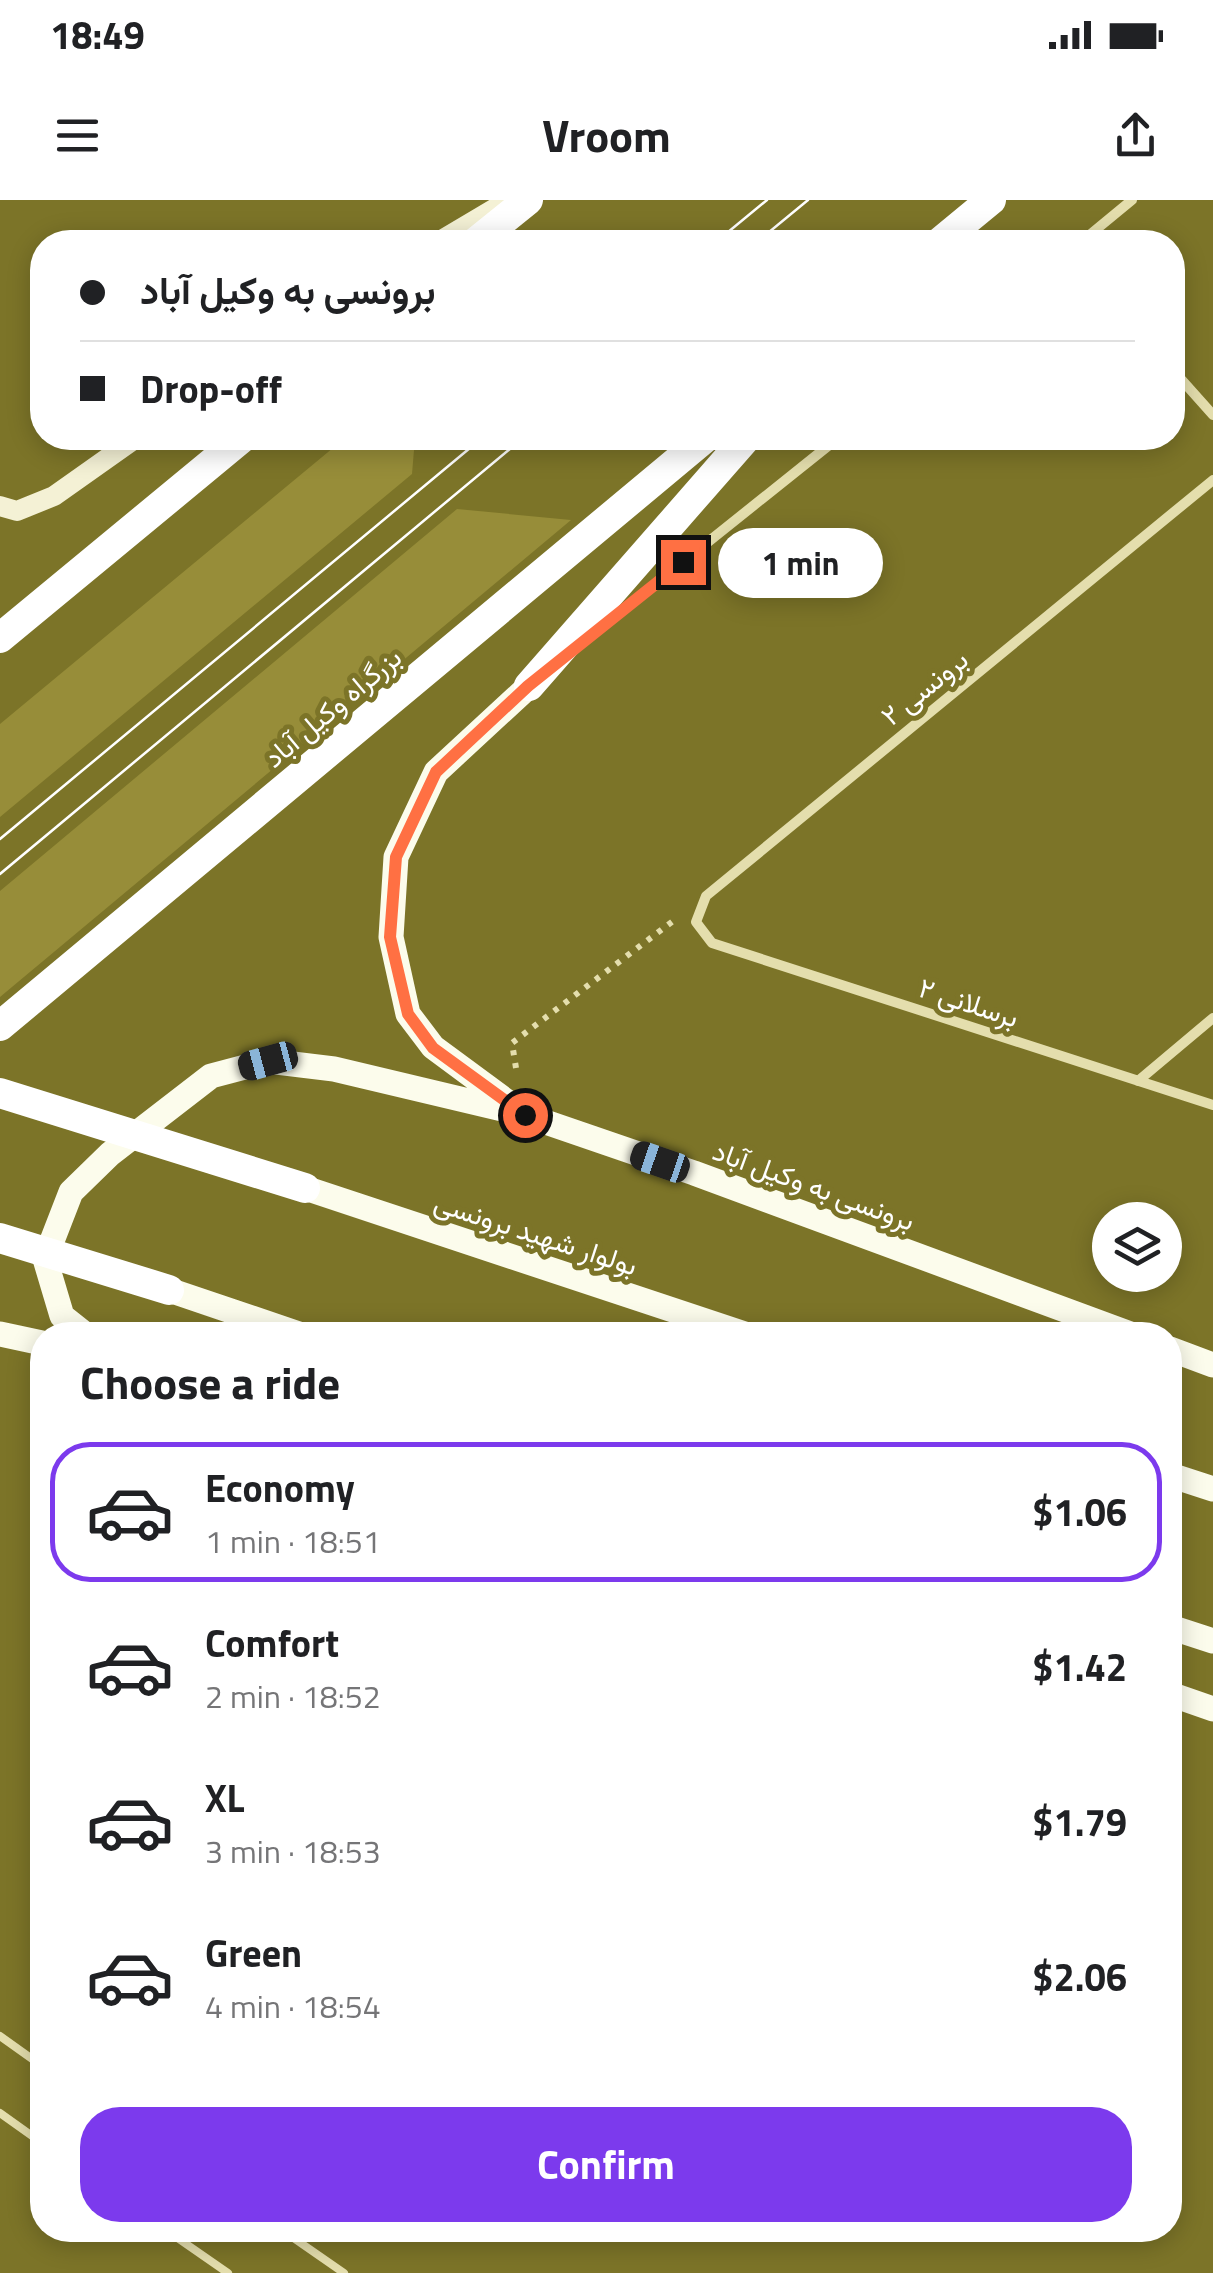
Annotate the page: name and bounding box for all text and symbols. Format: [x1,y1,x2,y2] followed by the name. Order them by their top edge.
[50,6,145,64] text: 18:49
[542,101,671,169] text: Vroom
[50,108,105,163] icon: menu
[1108,108,1163,163] icon: share
[140,261,436,319] text: برونسی به وکیل آباد
[140,360,282,418] text: Drop-off
[718,527,883,597] callout: 1 min
[762,539,839,587] text: 1 min
[661,540,706,585] route end
[253,636,411,778] street label: بزرگراه وکیل آباد
[871,638,977,736] street label: برونسی ۲
[913,966,1025,1038] street label: برسلانی ۲
[235,1039,301,1083] car
[503,1093,548,1138] route start
[707,1128,921,1242] street label: برونسی به وکیل آباد
[627,1138,693,1186] car
[429,1180,643,1286] street label: بولوار شهید برونسی
[1092,1202,1182,1292] map controls
[1092,1202,1182,1292] button: layers
[80,1348,340,1416] text: Choose a ride
[205,1459,355,1517] text: Economy
[85,1467,175,1557] icon: car
[1032,1483,1127,1541] text: $1.06
[205,1517,381,1565] text: 1 min · 18:51
[205,1614,339,1672] text: Comfort
[85,1622,175,1712] icon: car
[1032,1638,1127,1696] text: $1.42
[205,1672,381,1720] text: 2 min · 18:52
[205,1769,245,1827] text: XL
[85,1777,175,1867] icon: car
[1032,1793,1127,1851] text: $1.79
[205,1827,381,1875] text: 3 min · 18:53
[205,1924,302,1982] text: Green
[85,1932,175,2022] icon: car
[1032,1948,1127,2006] text: $2.06
[205,1982,381,2030] text: 4 min · 18:54
[80,2107,1132,2222] button: Confirm

